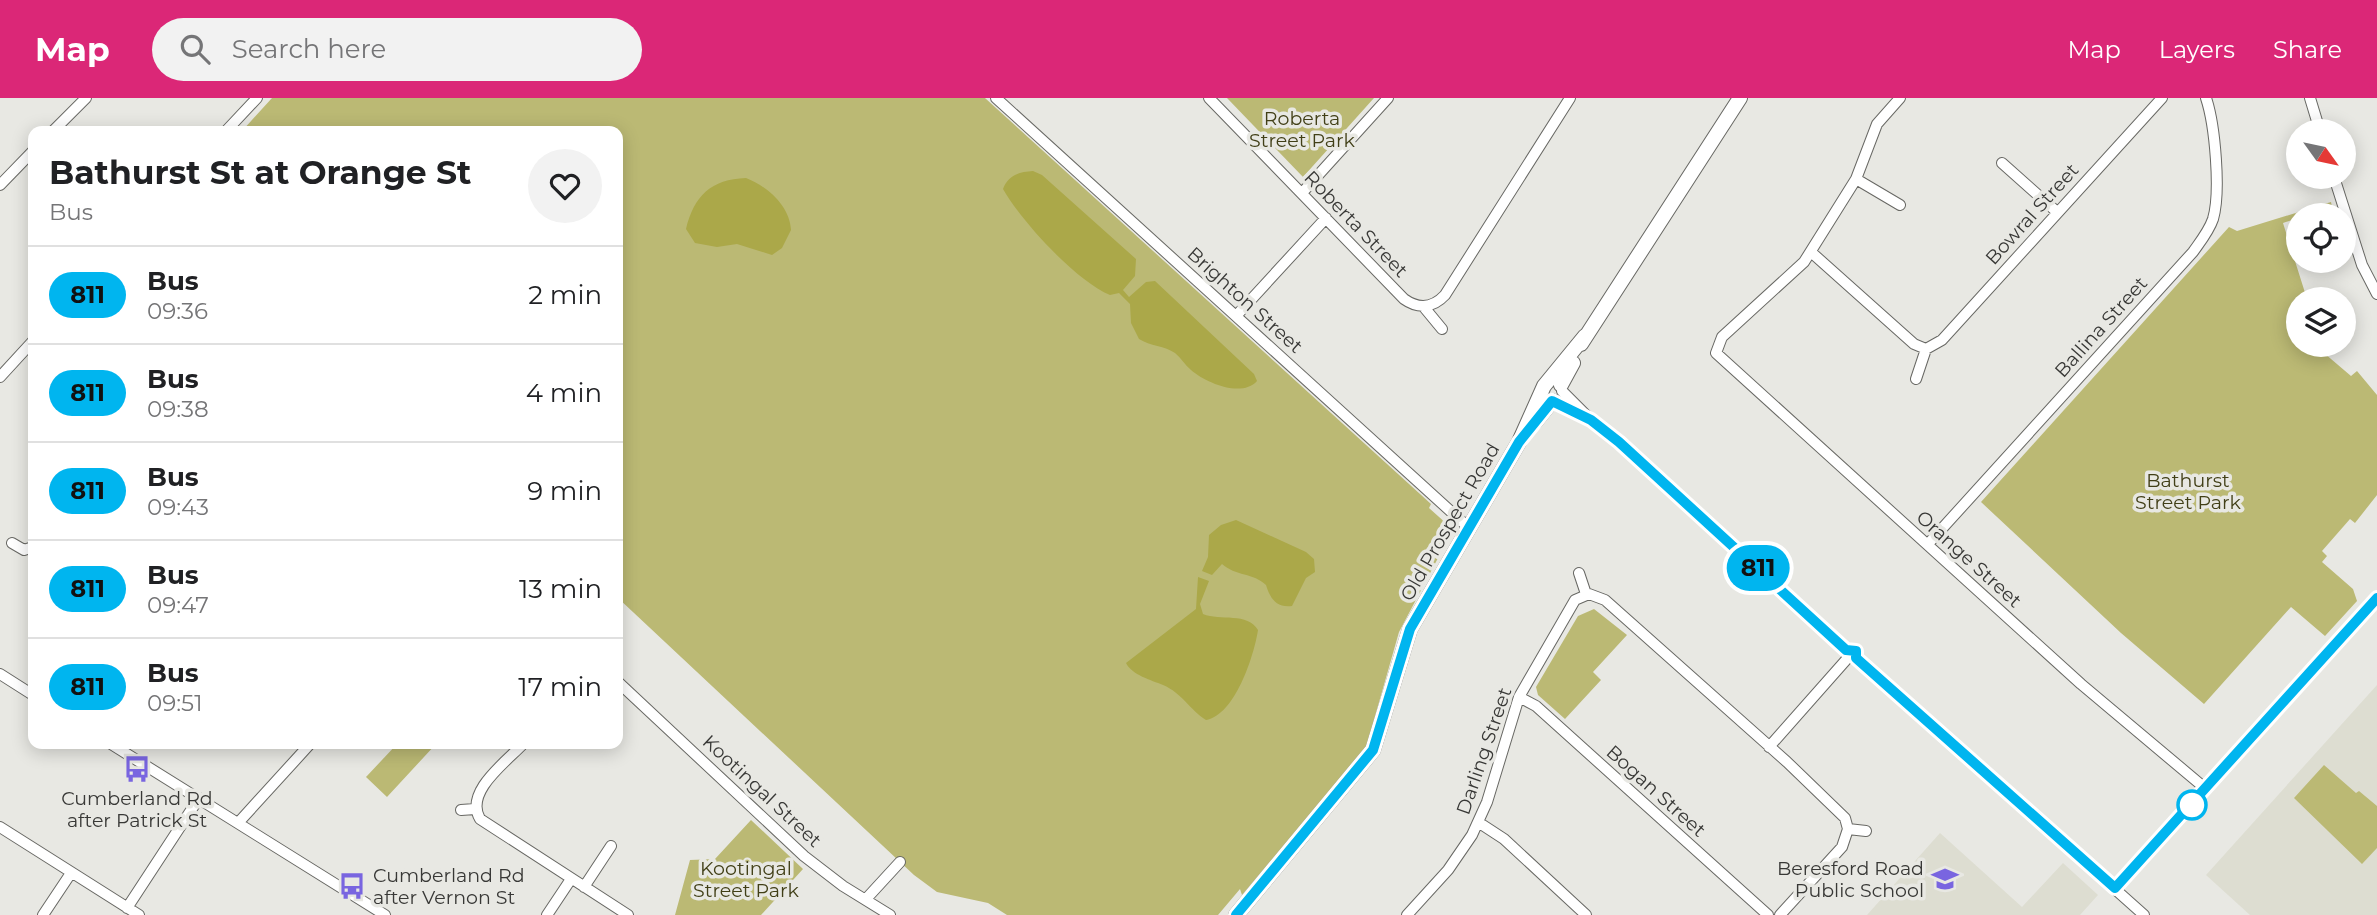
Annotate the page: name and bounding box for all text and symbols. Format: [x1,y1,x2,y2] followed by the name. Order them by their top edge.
[152,18,642,81] search box
[35,29,110,69] text: Map
[176,30,214,68] icon: search
[232,33,386,65] text: Search here
[2067,35,2121,64] text: Map
[2159,35,2235,64] text: Layers
[2273,35,2342,64] text: Share
[1249,107,1356,152] park label: Roberta Street Park
[2286,119,2356,189] north arrow
[2286,119,2356,357] map controls
[528,149,602,223] button: heart
[49,152,471,192] text: Bathurst St at Orange St
[1981,158,2084,269] street label: Bowral Street
[1299,166,1413,282] street label: Roberta Street
[49,198,93,226] text: Bus
[2286,203,2356,273] button: locate
[1183,242,1308,358] street label: Brighton Street
[147,265,199,297] text: Bus
[2050,272,2152,382] street label: Ballina Street
[528,279,602,311] text: 2 min
[70,280,105,309] text: 811
[2286,287,2356,357] button: layers
[147,297,208,325] text: 09:36
[147,363,199,395] text: Bus
[526,377,602,409] text: 4 min
[70,378,105,407] text: 811
[147,395,209,423] text: 09:38
[1395,439,1505,605] street label: Old Prospect Road
[147,461,199,493] text: Bus
[2135,469,2242,514] park label: Bathurst Street Park
[527,475,602,507] text: 9 min
[70,476,105,505] text: 811
[147,493,209,521] text: 09:43
[1912,506,2027,612] street label: Orange Street
[1718,545,1798,591] line badge: 811
[1741,553,1775,582] text: 811
[147,559,199,591] text: Bus
[519,573,602,605] text: 13 min
[70,574,105,603] text: 811
[147,591,209,619] text: 09:47
[147,657,199,689] text: Bus
[518,671,602,703] text: 17 min
[70,672,105,701] text: 811
[1451,684,1517,818] street label: Darling Street
[147,689,202,717] text: 09:51
[698,730,826,852] street label: Kootingal Street
[1602,740,1711,842] street label: Bogan Street
[122,754,152,784] bus stop icon: Cumberland Rd after Patrick St
[61,787,213,832] place label: Cumberland Rd after Patrick St
[2177,790,2207,820] unlabelled marker
[693,857,800,902] park label: Kootingal Street Park
[1777,857,1924,902] place label: Beresford Road Public School
[373,864,525,909] place label: Cumberland Rd after Vernon St
[1930,864,1960,894] school or university icon: Beresford Road Public School
[337,871,367,901] bus stop icon: Cumberland Rd after Vernon St

